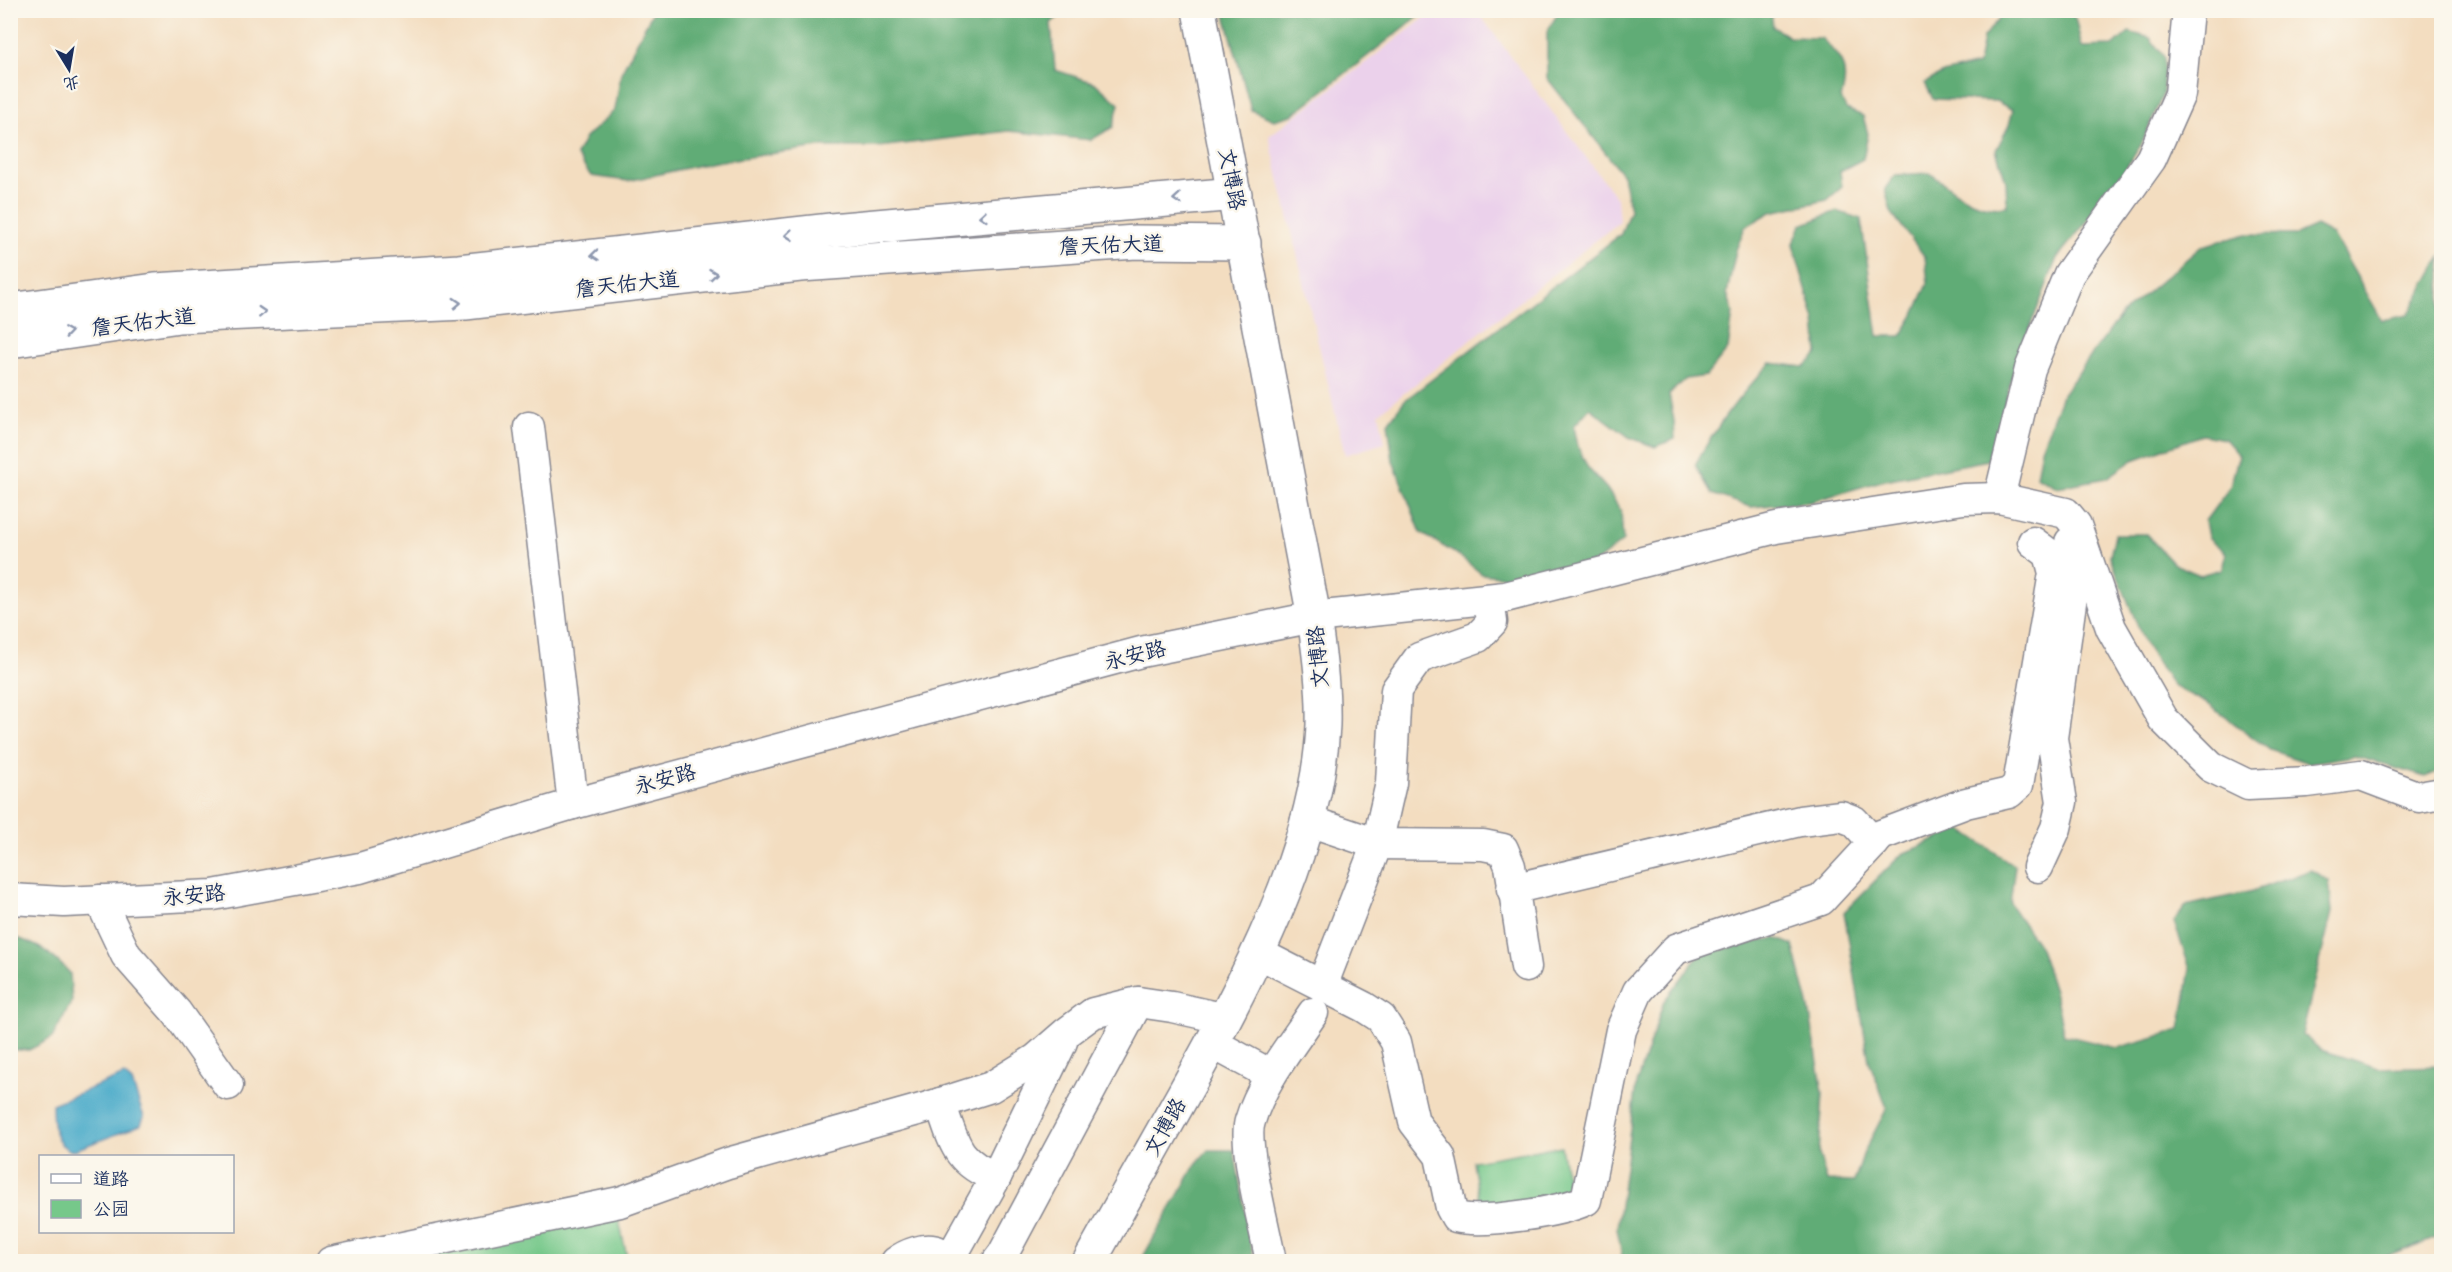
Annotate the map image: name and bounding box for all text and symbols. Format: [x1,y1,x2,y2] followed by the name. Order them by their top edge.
[39,39,99,99] north arrow
[62,71,81,93] text: 北
[1213,146,1250,212] street label: 文博路
[1173,192,1182,205] one-way arrow
[978,209,987,222] one-way arrow
[784,228,793,241] one-way arrow
[1058,231,1164,260] street label: 詹天佑大道
[590,248,599,261] one-way arrow
[574,267,681,302] street label: 詹天佑大道
[709,268,718,281] one-way arrow
[452,297,461,310] one-way arrow
[89,304,197,341] street label: 詹天佑大道
[258,306,267,318] one-way arrow
[63,326,73,339] one-way arrow
[1303,624,1334,689] street label: 文博路
[1102,636,1169,675] street label: 永安路
[631,759,699,800] street label: 永安路
[162,880,227,911] street label: 永安路
[1139,1094,1192,1161] street label: 文博路
[39,1155,234,1233] legend
[93,1169,129,1190] text: 道路
[93,1199,129,1220] text: 公园

